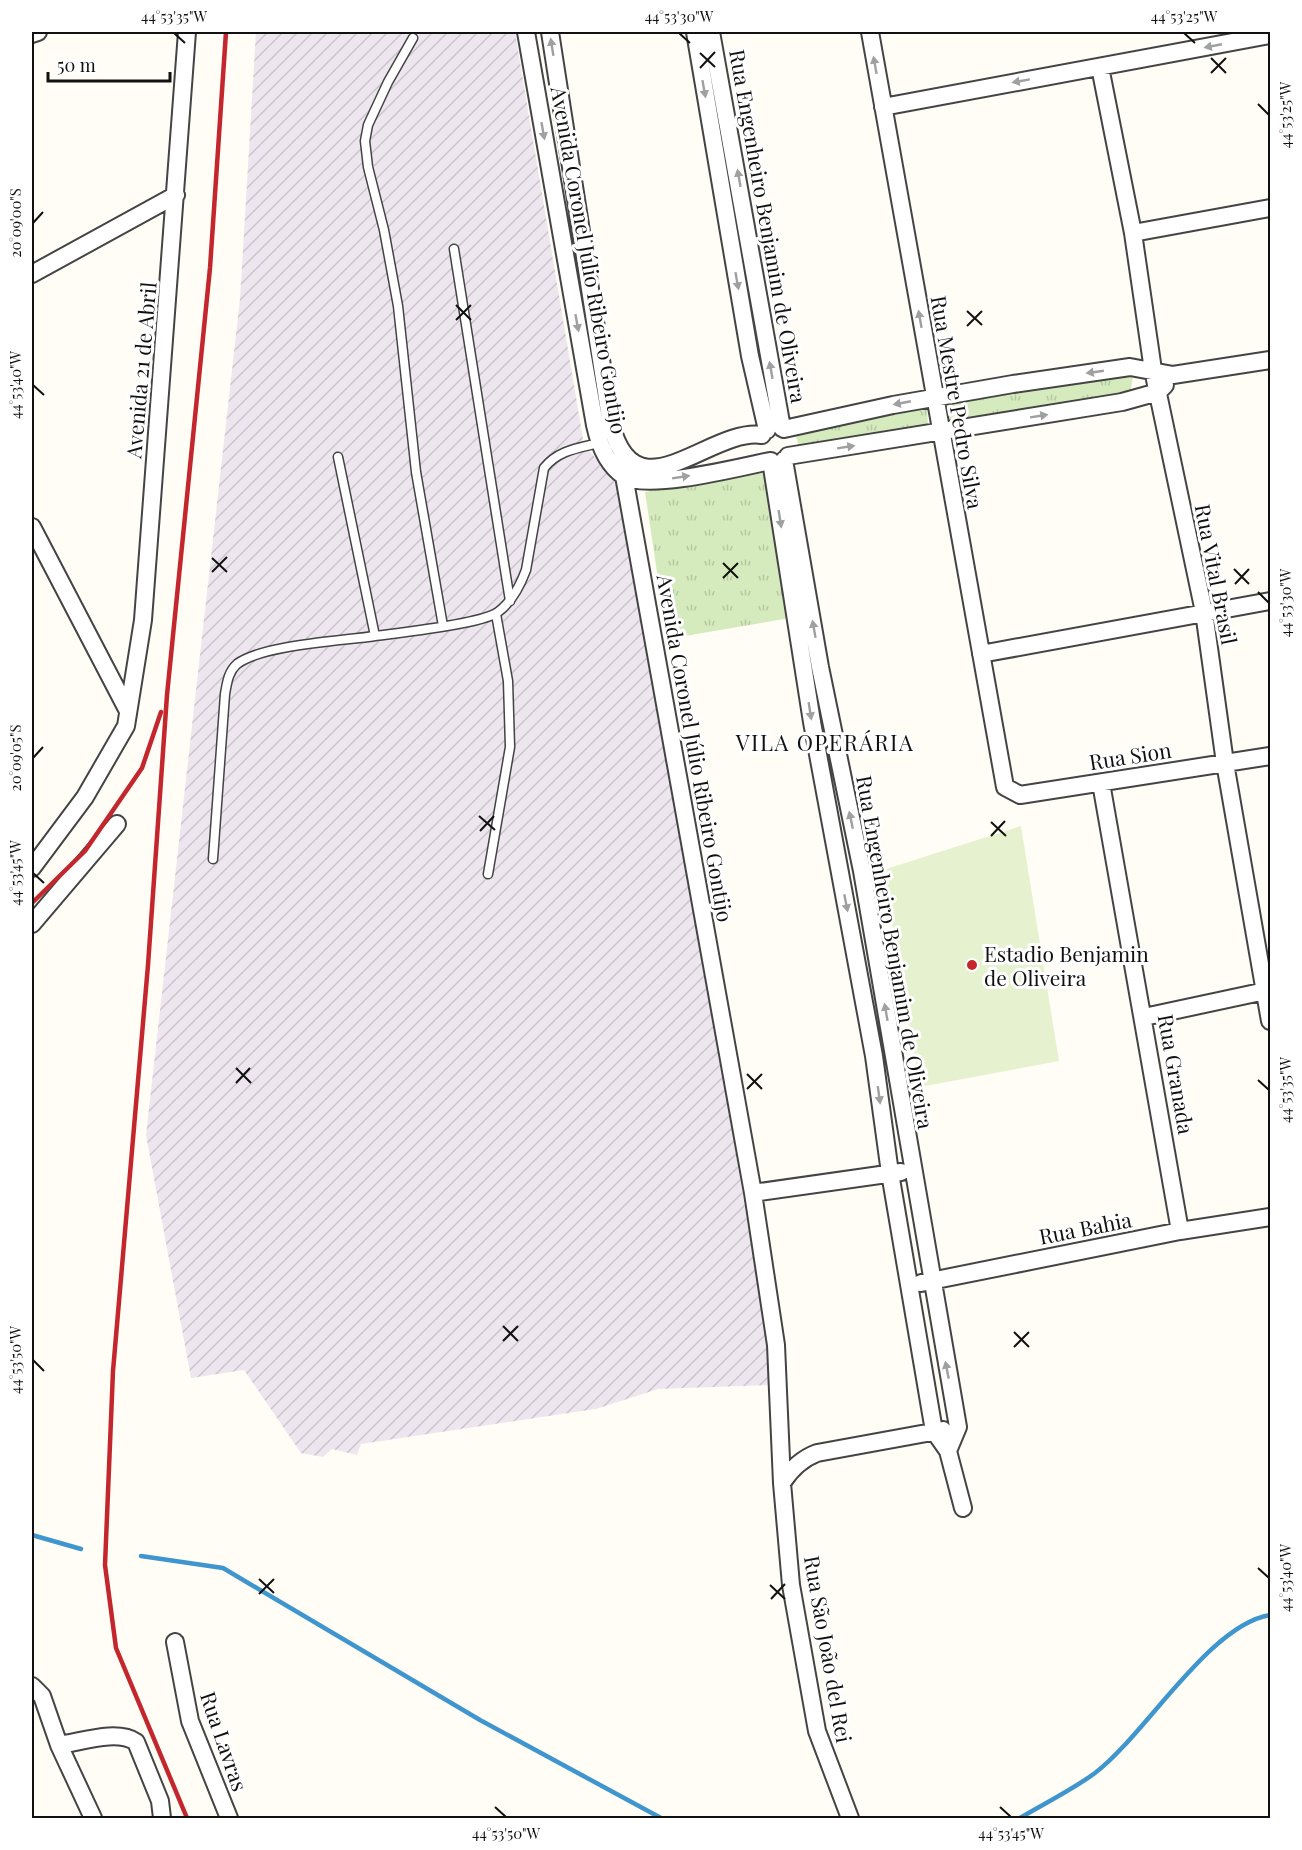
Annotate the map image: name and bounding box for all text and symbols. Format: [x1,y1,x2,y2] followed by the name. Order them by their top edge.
[141,6,207,26] text: 44°53'35"W
[645,6,714,26] text: 44°53'30"W
[1151,6,1218,26] text: 44°53'25"W
[548,38,557,57] one-way arrow
[1203,42,1222,51] one-way arrow
[48,45,170,83] scale bar
[724,47,814,405] street label: Rua Engenheiro Benjamim de Oliveira
[57,53,96,77] text: 50 m
[871,55,880,74] one-way arrow
[1012,77,1031,86] one-way arrow
[700,80,709,99] one-way arrow
[1275,81,1295,148] text: 44°53'25"W
[545,83,634,436] street label: Avenida Coronel Júlio Ribeiro Gontijo
[539,121,548,140] one-way arrow
[734,169,743,188] one-way arrow
[5,188,25,258] text: 20°09'00"S
[733,272,742,291] one-way arrow
[118,281,162,460] street label: Avenida 21 de Abril
[925,293,991,511] street label: Rua Mestre Pedro Silva
[915,309,924,328] one-way arrow
[573,313,582,332] one-way arrow
[5,351,25,419] text: 44°53'40"W
[767,361,776,380] one-way arrow
[1085,367,1104,376] one-way arrow
[893,399,912,408] one-way arrow
[1029,412,1048,421] one-way arrow
[837,443,856,452] one-way arrow
[671,472,690,481] one-way arrow
[1190,501,1244,647] street label: Rua Vital Brasil
[776,509,785,528] one-way arrow
[1275,568,1295,637] text: 44°53'30"W
[651,571,740,924] street label: Avenida Coronel Júlio Ribeiro Gontijo
[809,619,818,638] one-way arrow
[806,702,815,721] one-way arrow
[5,725,25,791] text: 20°09'05"S
[735,727,914,757] district label: VILA OPERÁRIA
[1087,735,1174,775] street label: Rua Sion
[851,773,941,1131] street label: Rua Engenheiro Benjamim de Oliveira
[846,810,855,829] one-way arrow
[5,840,25,906] text: 44°53'45"W
[842,894,851,913] one-way arrow
[984,939,1149,991] place label: Estadio Benjamin de Oliveira
[965,958,979,972] marker: Estadio Benjamin de Oliveira
[881,1002,890,1021] one-way arrow
[1153,1012,1201,1137] street label: Rua Granada
[1275,1057,1295,1123] text: 44°53'35"W
[875,1086,884,1105] one-way arrow
[1036,1204,1134,1250] street label: Rua Bahia
[5,1326,25,1394] text: 44°53'50"W
[942,1360,951,1379] one-way arrow
[1275,1544,1295,1612] text: 44°53'40"W
[799,1553,859,1745] street label: Rua São João del Rei
[195,1688,255,1794] street label: Rua Lavras
[472,1823,540,1843] text: 44°53'50"W
[978,1823,1044,1843] text: 44°53'45"W

